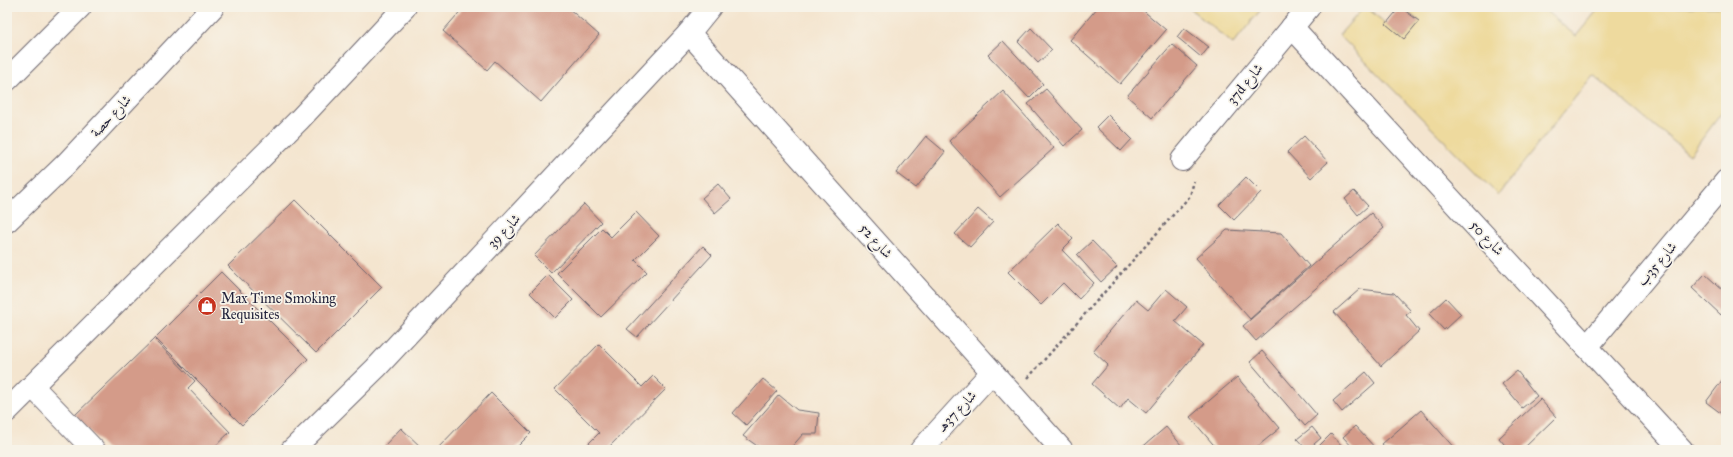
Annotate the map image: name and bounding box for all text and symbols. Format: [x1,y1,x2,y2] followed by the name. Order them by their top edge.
[1223,60,1269,110] street label: 37d شارع
[87,91,137,143] street label: شارع حصة
[484,210,526,254] street label: شارع 39
[1464,217,1508,261] street label: شارع 50
[854,220,896,264] street label: شارع 52
[1634,238,1683,291] street label: شارع 35ب
[221,290,336,324] place label: Max Time Smoking Requisites
[196,295,218,317] shop icon: Max Time Smoking Requisites
[933,387,982,438] street label: شارع 37هـ

